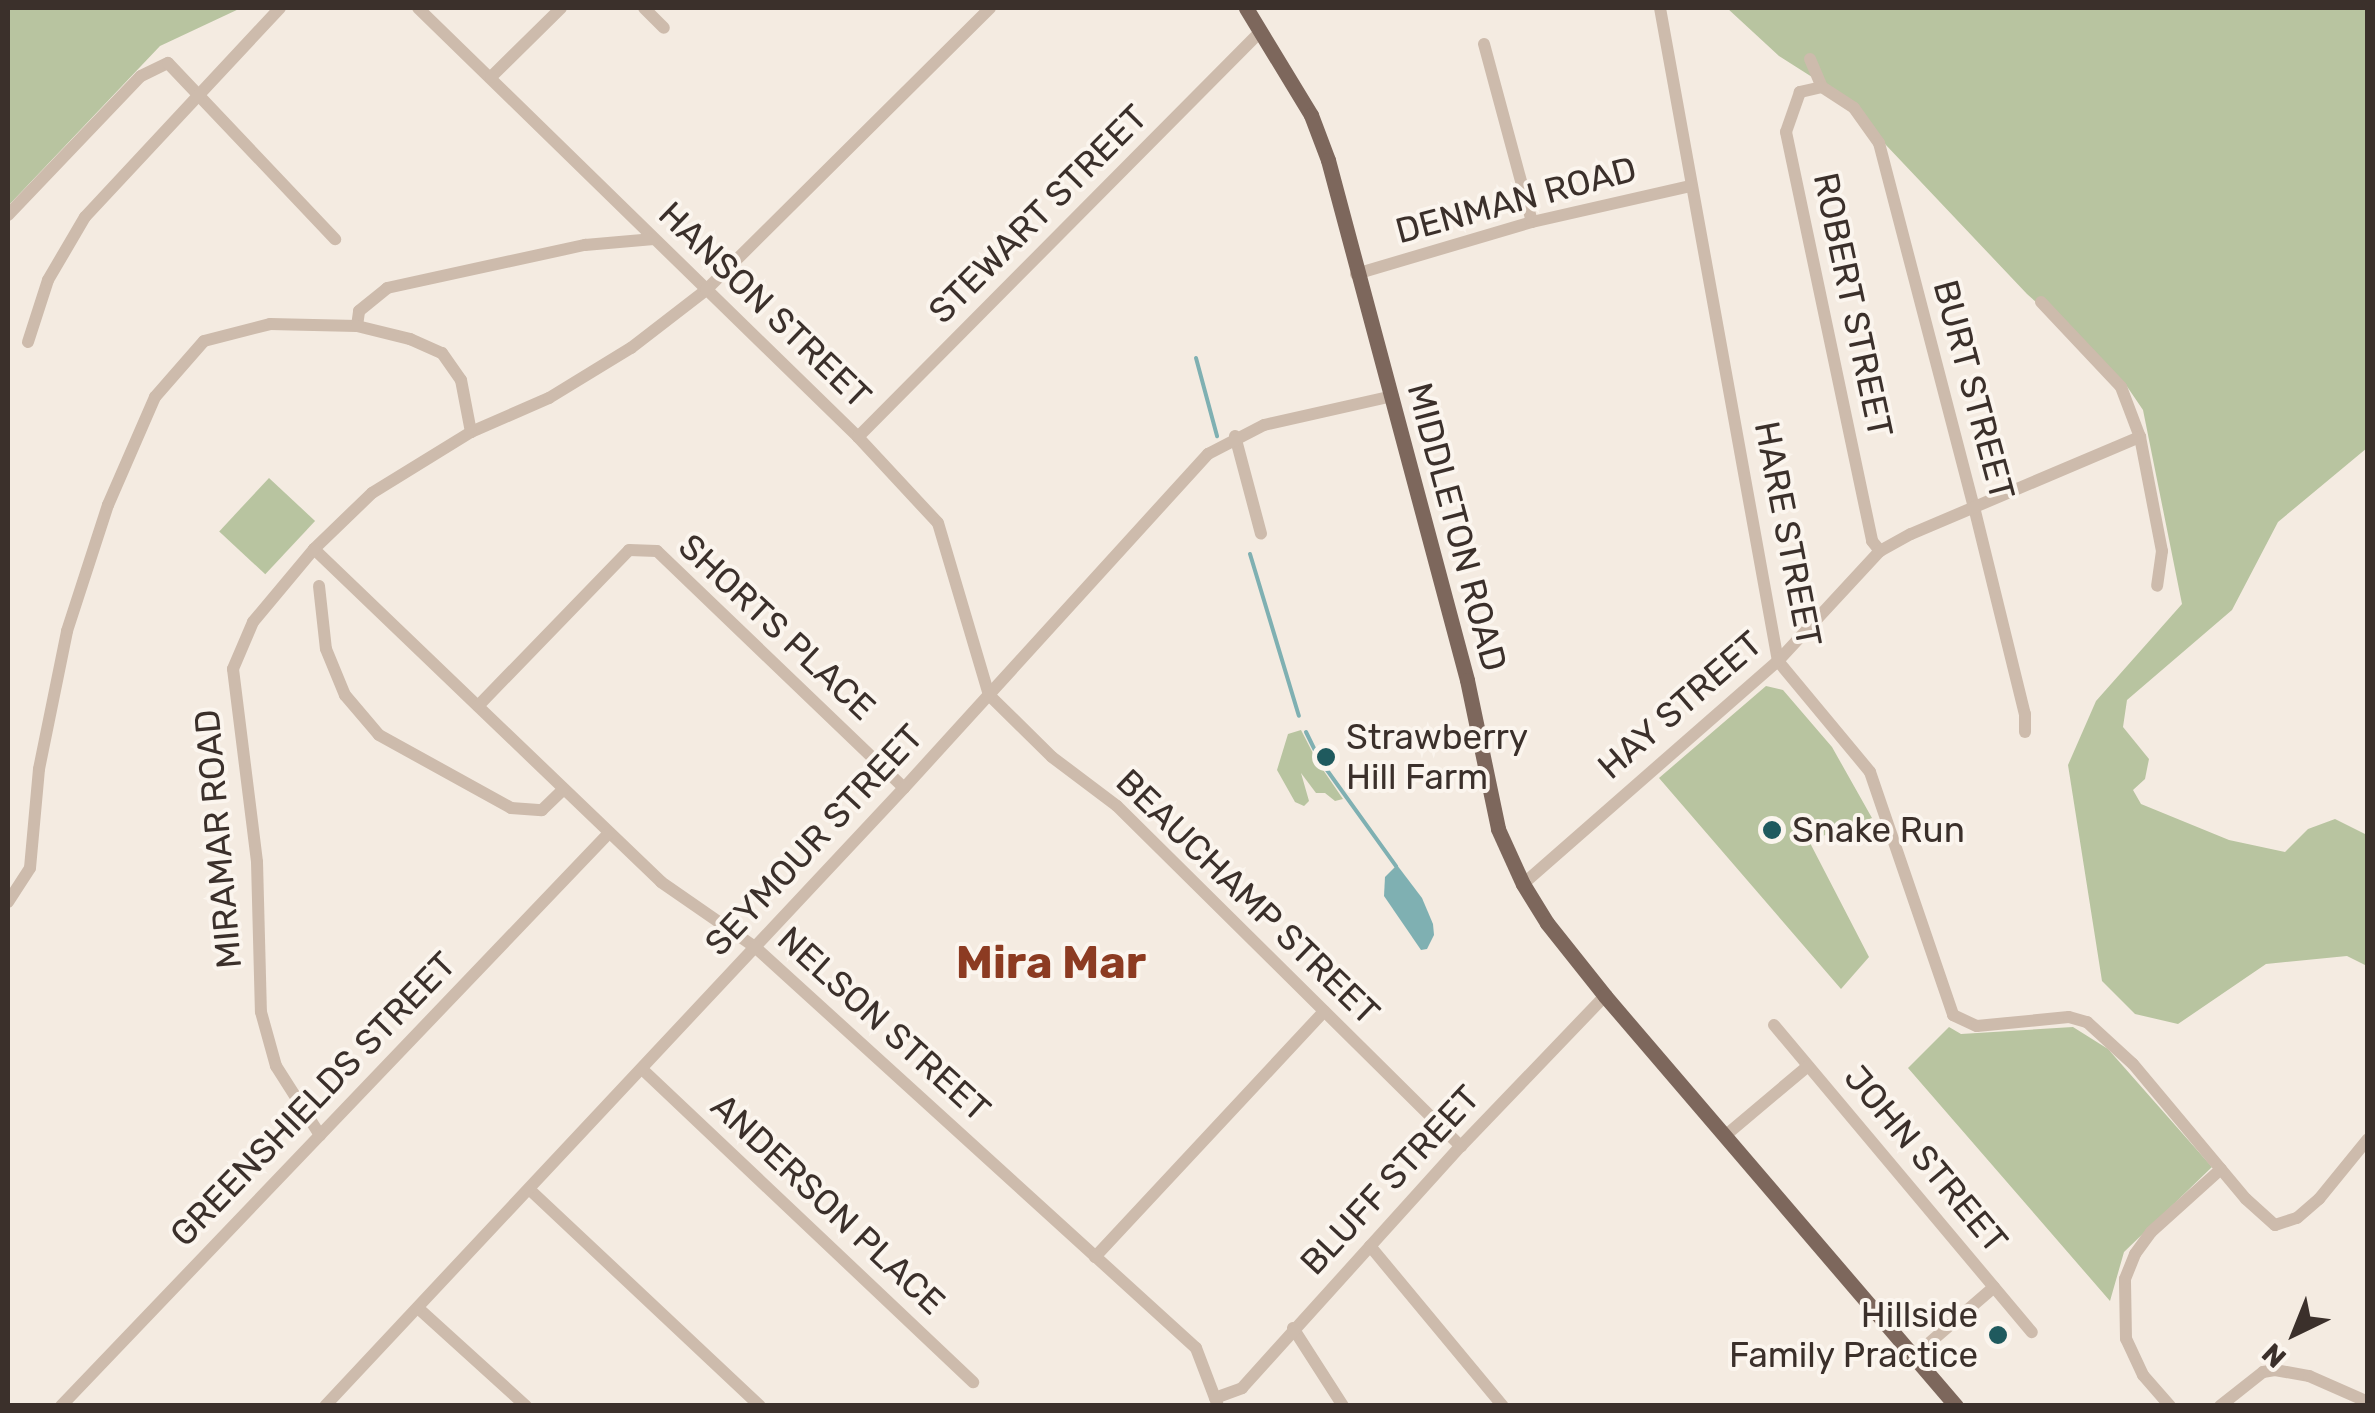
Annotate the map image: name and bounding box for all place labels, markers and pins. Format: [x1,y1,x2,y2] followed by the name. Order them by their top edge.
[1346,716,1528,798] place label: Strawberry Hill Farm
[1315,746,1337,768] marker: Strawberry Hill Farm
[1792,809,1965,851] place label: Snake Run
[1761,819,1783,841] marker: Snake Run
[1728,1294,1978,1376] place label: Hillside Family Practice
[1987,1324,2009,1346] marker: Hillside Family Practice

